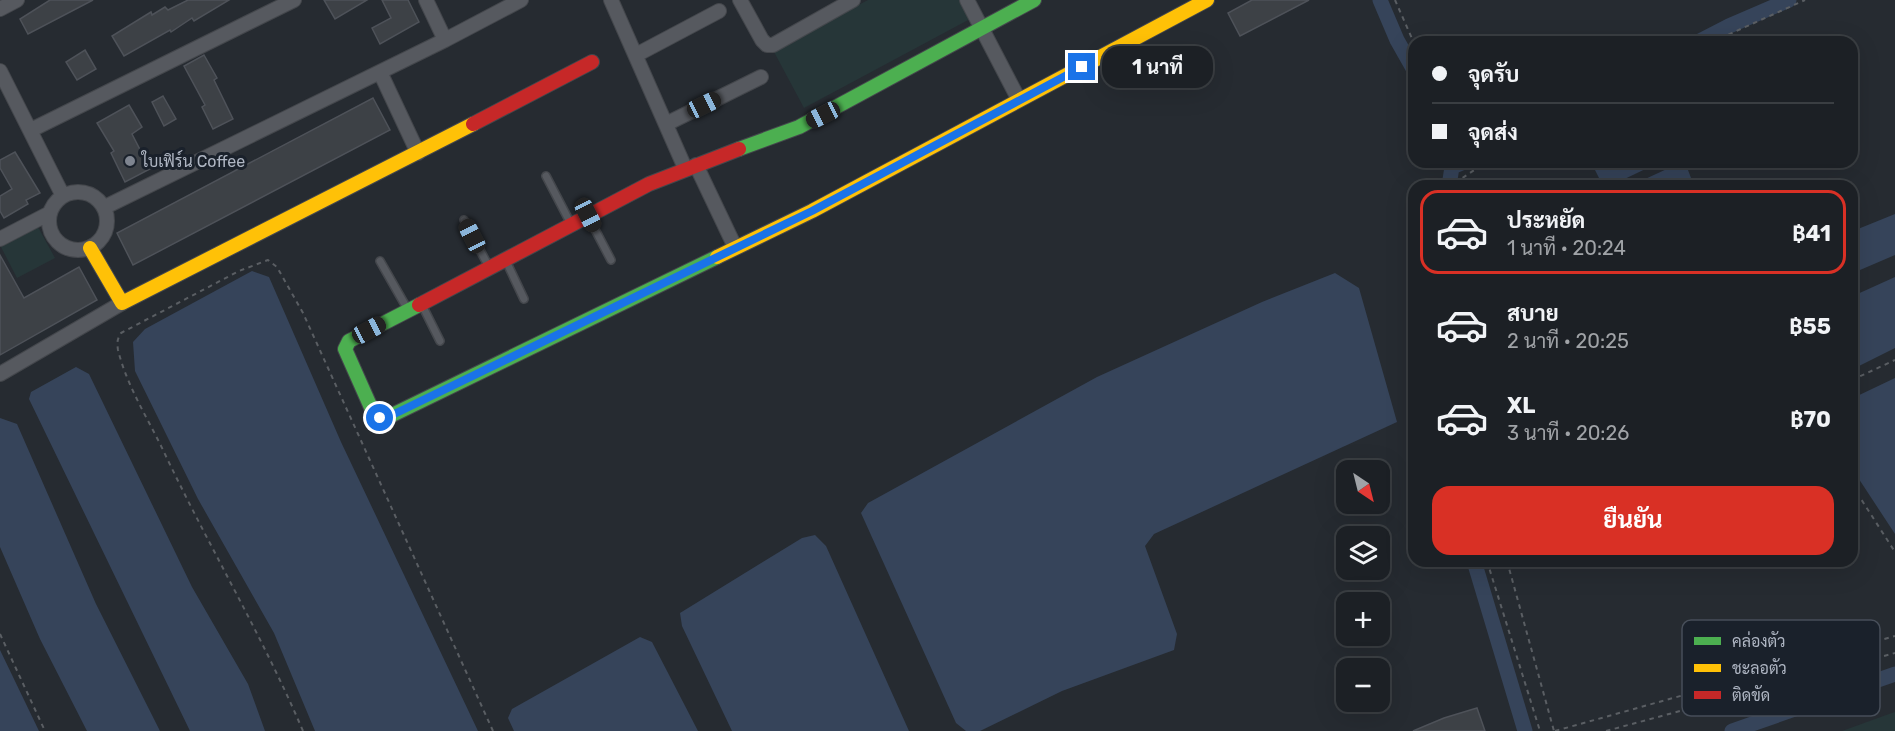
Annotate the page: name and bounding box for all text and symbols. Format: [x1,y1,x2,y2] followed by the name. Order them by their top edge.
[1103,46,1214,88] callout: 1 นาที
[1068,53,1095,80] route end
[1132,55,1183,79] text: 1 นาที
[1468,61,1519,88] text: จุดรับ
[684,89,724,121] car
[803,99,843,131] car
[1468,119,1518,146] text: จุดส่ง
[140,149,245,171] place label: ใบเฟิร์น Coffee
[123,154,137,168] marker: ใบเฟิร์น Coffee
[572,195,604,235] car
[1435,205,1489,259] icon: car
[1507,207,1585,234] text: ประหยัด
[456,216,488,256] car
[1792,220,1831,247] text: ฿41
[1507,236,1626,260] text: 1 นาที · 20:24
[1435,298,1489,352] icon: car
[1507,300,1559,327] text: สบาย
[1789,313,1831,340] text: ฿55
[349,314,389,346] car
[1507,329,1629,353] text: 2 นาที · 20:25
[1435,391,1489,445] icon: car
[1507,392,1535,419] text: XL
[366,404,393,431] route start
[1790,406,1831,433] text: ฿70
[1507,421,1629,445] text: 3 นาที · 20:26
[1336,460,1390,514] north arrow
[1336,460,1390,712] map controls
[1432,486,1834,555] button: ยืนยัน
[1336,526,1390,580] button: layers
[1336,592,1390,646] button: +
[1682,620,1880,716] legend
[1732,631,1786,651] text: คล่องตัว
[1336,658,1390,712] button: −
[1732,658,1787,678] text: ชะลอตัว
[1732,685,1770,705] text: ติดขัด

